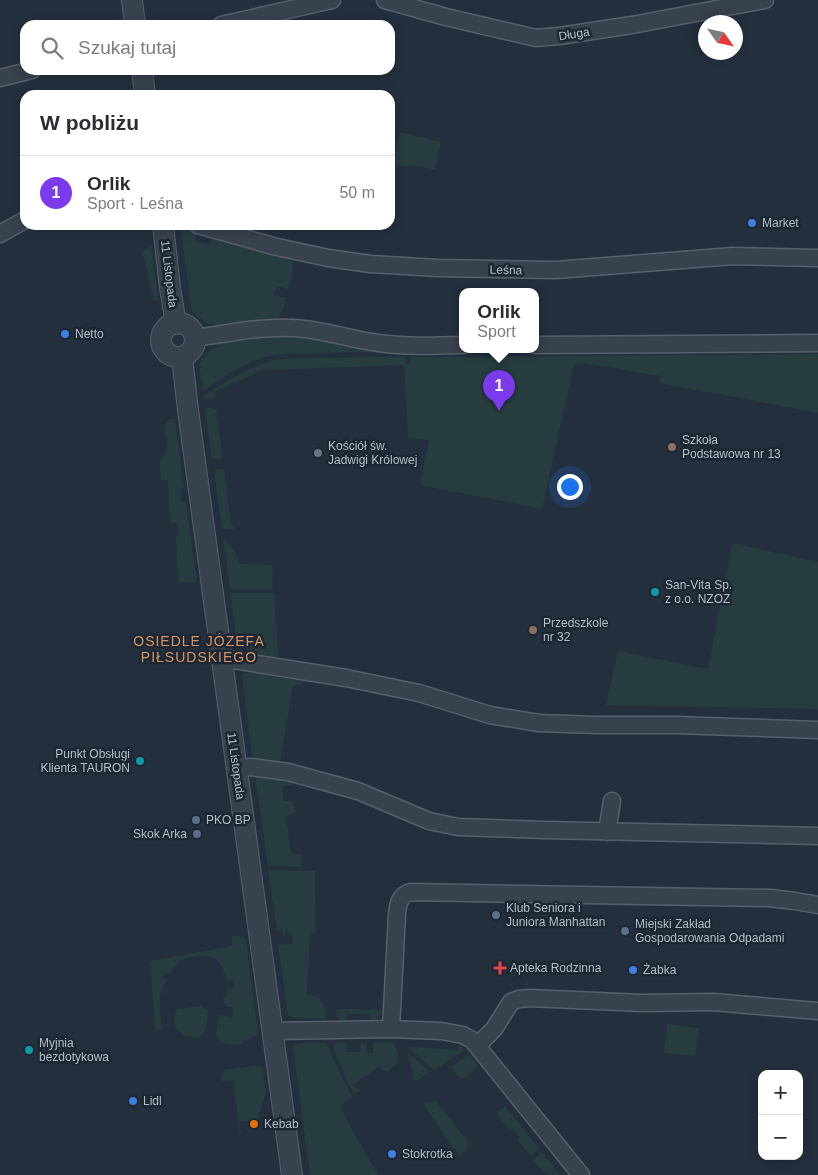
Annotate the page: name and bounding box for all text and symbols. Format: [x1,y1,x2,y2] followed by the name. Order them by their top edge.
[698,15,743,60] north arrow
[20,20,395,75] search box
[557,25,591,43] street label: Długa
[38,34,66,62] icon: search
[78,37,176,58] text: Szukaj tutaj
[40,111,139,134] text: W pobliżu
[87,173,130,194] text: Orlik
[52,184,60,201] text: 1
[339,184,375,201] text: 50 m
[87,195,183,212] text: Sport · Leśna
[762,216,799,230] place label: Market
[746,217,758,229] marker: Market
[158,239,180,309] street label: 11 Listopada
[490,263,523,277] street label: Leśna
[459,288,539,353] popup
[477,301,521,322] text: Orlik
[477,323,516,340] text: Sport
[75,327,104,341] place label: Netto
[59,328,71,340] marker: Netto
[483,370,515,411] pin: 1
[682,433,781,461] place label: Szkoła Podstawowa nr 13
[328,439,417,467] place label: Kościół św. Jadwigi Królowej
[666,441,678,453] marker: Szkoła Podstawowa nr 13
[312,447,324,459] marker: Kościół św. Jadwigi Królowej
[557,474,583,500] your location
[665,578,732,606] place label: San-Vita Sp. z o.o. NZOZ
[649,586,661,598] marker: San-Vita Sp. z o.o. NZOZ
[543,616,609,644] place label: Przedszkole nr 32
[527,624,539,636] marker: Przedszkole nr 32
[133,633,265,665] district label: OSIEDLE JÓZEFA PIŁSUDSKIEGO
[224,731,248,801] street label: 11 Listopada
[40,747,130,775] place label: Punkt Obsługi Klienta TAURON
[134,755,146,767] marker: Punkt Obsługi Klienta TAURON
[206,813,251,827] place label: PKO BP
[190,814,202,826] marker: PKO BP
[133,827,187,841] place label: Skok Arka
[191,828,203,840] marker: Skok Arka
[506,901,605,929] place label: Klub Seniora i Juniora Manhattan
[490,909,502,921] marker: Klub Seniora i Juniora Manhattan
[635,917,784,945] place label: Miejski Zakład Gospodarowania Odpadami
[619,925,631,937] marker: Miejski Zakład Gospodarowania Odpadami
[510,961,602,975] place label: Apteka Rodzinna
[494,962,506,974] marker: Apteka Rodzinna
[643,963,677,977] place label: Żabka
[627,964,639,976] marker: Żabka
[39,1036,109,1064] place label: Myjnia bezdotykowa
[23,1044,35,1056] marker: Myjnia bezdotykowa
[758,1070,803,1160] map controls
[758,1070,803,1115] button: +
[143,1094,162,1108] place label: Lidl
[127,1095,139,1107] marker: Lidl
[758,1115,803,1160] button: −
[264,1117,299,1131] place label: Kebab
[248,1118,260,1130] marker: Kebab
[402,1147,453,1161] place label: Stokrotka
[386,1148,398,1160] marker: Stokrotka

